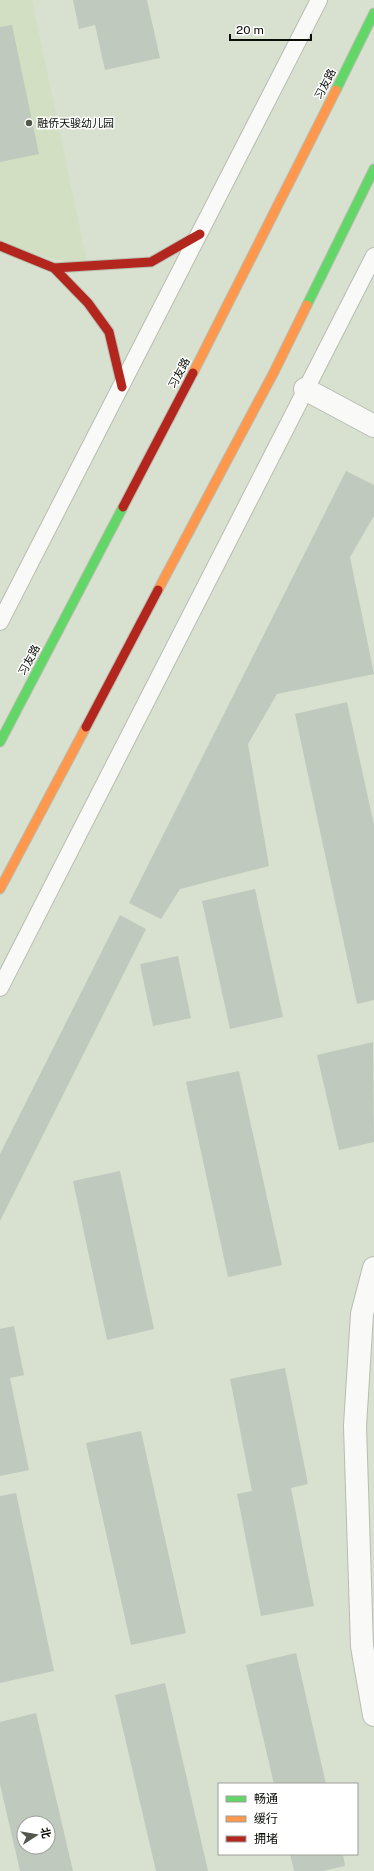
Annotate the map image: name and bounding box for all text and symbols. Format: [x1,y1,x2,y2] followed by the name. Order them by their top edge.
[230,16,311,42] scale bar
[236,23,264,37] text: 20 m
[312,67,338,101] street label: 习友路
[37,117,114,129] place label: 融侨天骏幼儿园
[24,118,34,128] marker: 融侨天骏幼儿园
[166,356,192,390] street label: 习友路
[16,643,42,677] street label: 习友路
[218,1783,358,1855] legend
[254,1792,278,1806] text: 畅通
[254,1812,278,1826] text: 缓行
[16,1815,56,1855] north arrow
[39,1826,53,1840] text: 北
[254,1832,278,1846] text: 拥堵

